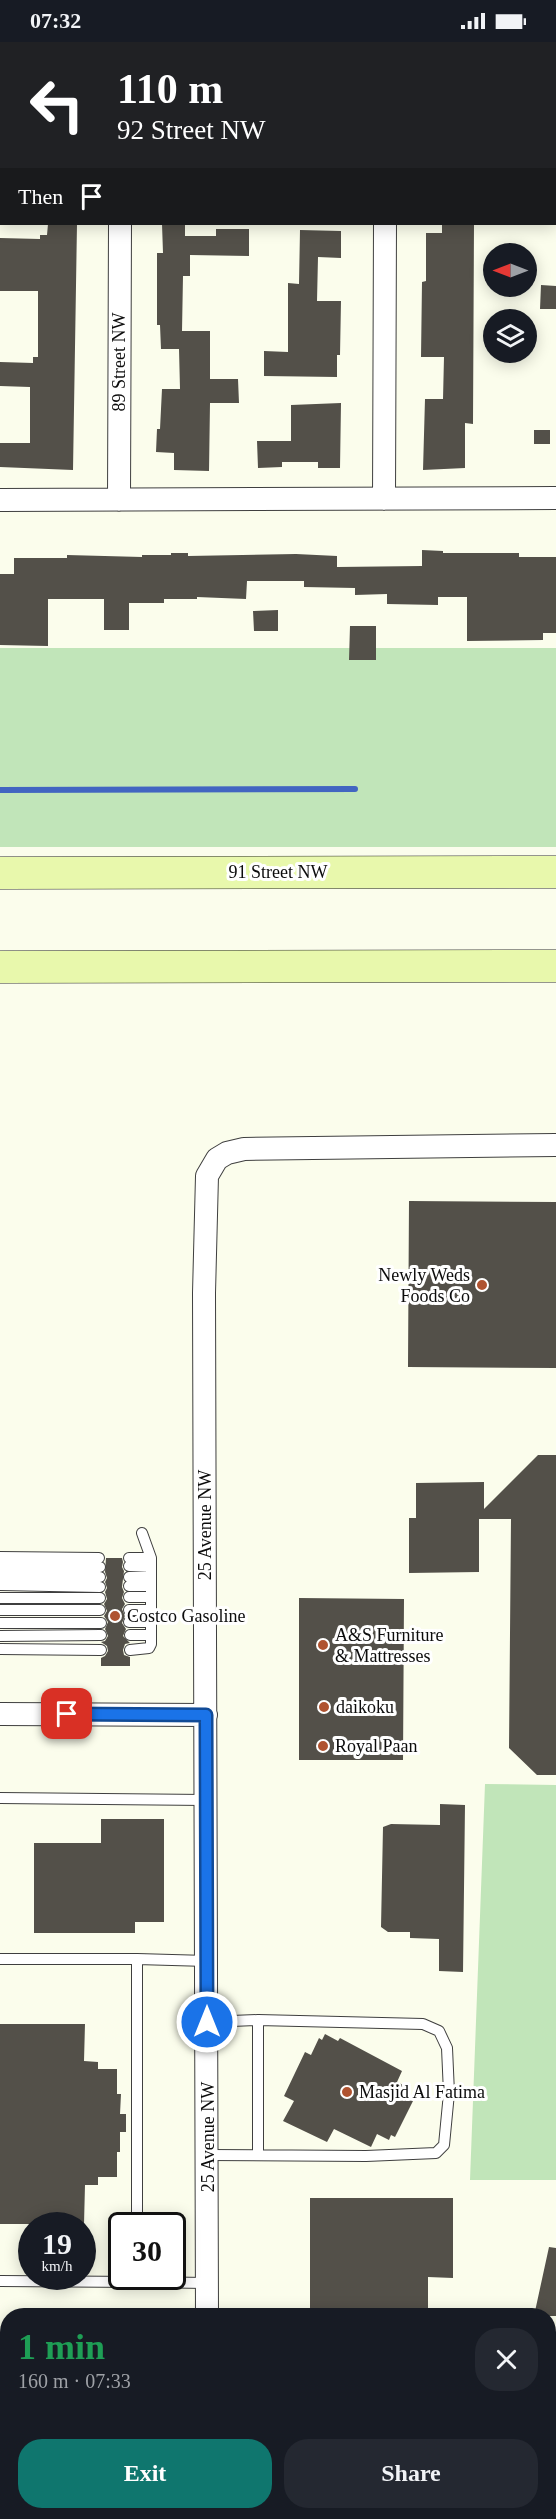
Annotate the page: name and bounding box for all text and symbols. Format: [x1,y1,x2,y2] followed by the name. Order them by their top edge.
[30,8,81,33] text: 07:32
[18,66,96,144] icon: left
[117,66,223,112] text: 110 m
[117,115,265,145] text: 92 Street NW
[75,180,108,213] icon: arrive
[18,184,63,209] text: Then
[483,243,537,297] north arrow
[483,243,537,363] map controls
[483,309,537,363] button: layers
[109,313,129,411] street label: 89 Street NW
[229,862,327,882] street label: 91 Street NW
[378,1265,470,1306] place label: Newly Weds Foods Co
[475,1278,489,1292] marker: Newly Weds Foods Co
[195,1470,215,1580] street label: 25 Avenue NW
[127,1606,246,1626] place label: Costco Gasoline
[108,1609,122,1623] marker: Costco Gasoline
[335,1625,444,1666] place label: A&S Furniture & Mattresses
[316,1638,330,1652] marker: A&S Furniture & Mattresses
[41,1688,92,1739] pin
[50,1697,83,1730] icon: arrive
[336,1697,394,1717] place label: daikoku
[317,1700,331,1714] marker: daikoku
[335,1736,418,1756] place label: Royal Paan
[316,1739,330,1753] marker: Royal Paan
[175,1990,239,2054] position arrow
[198,2082,218,2192] street label: 25 Avenue NW
[359,2082,485,2102] place label: Masjid Al Fatima
[340,2085,354,2099] marker: Masjid Al Fatima
[108,2212,186,2290] speed limit sign: 30
[42,2227,72,2260] text: 19
[42,2258,72,2274] text: km/h
[18,2327,105,2367] text: 1 min
[475,2328,538,2391] button: close
[18,2370,131,2392] text: 160 m · 07:33
[18,2439,272,2508] button: Exit
[284,2439,538,2508] button: Share

